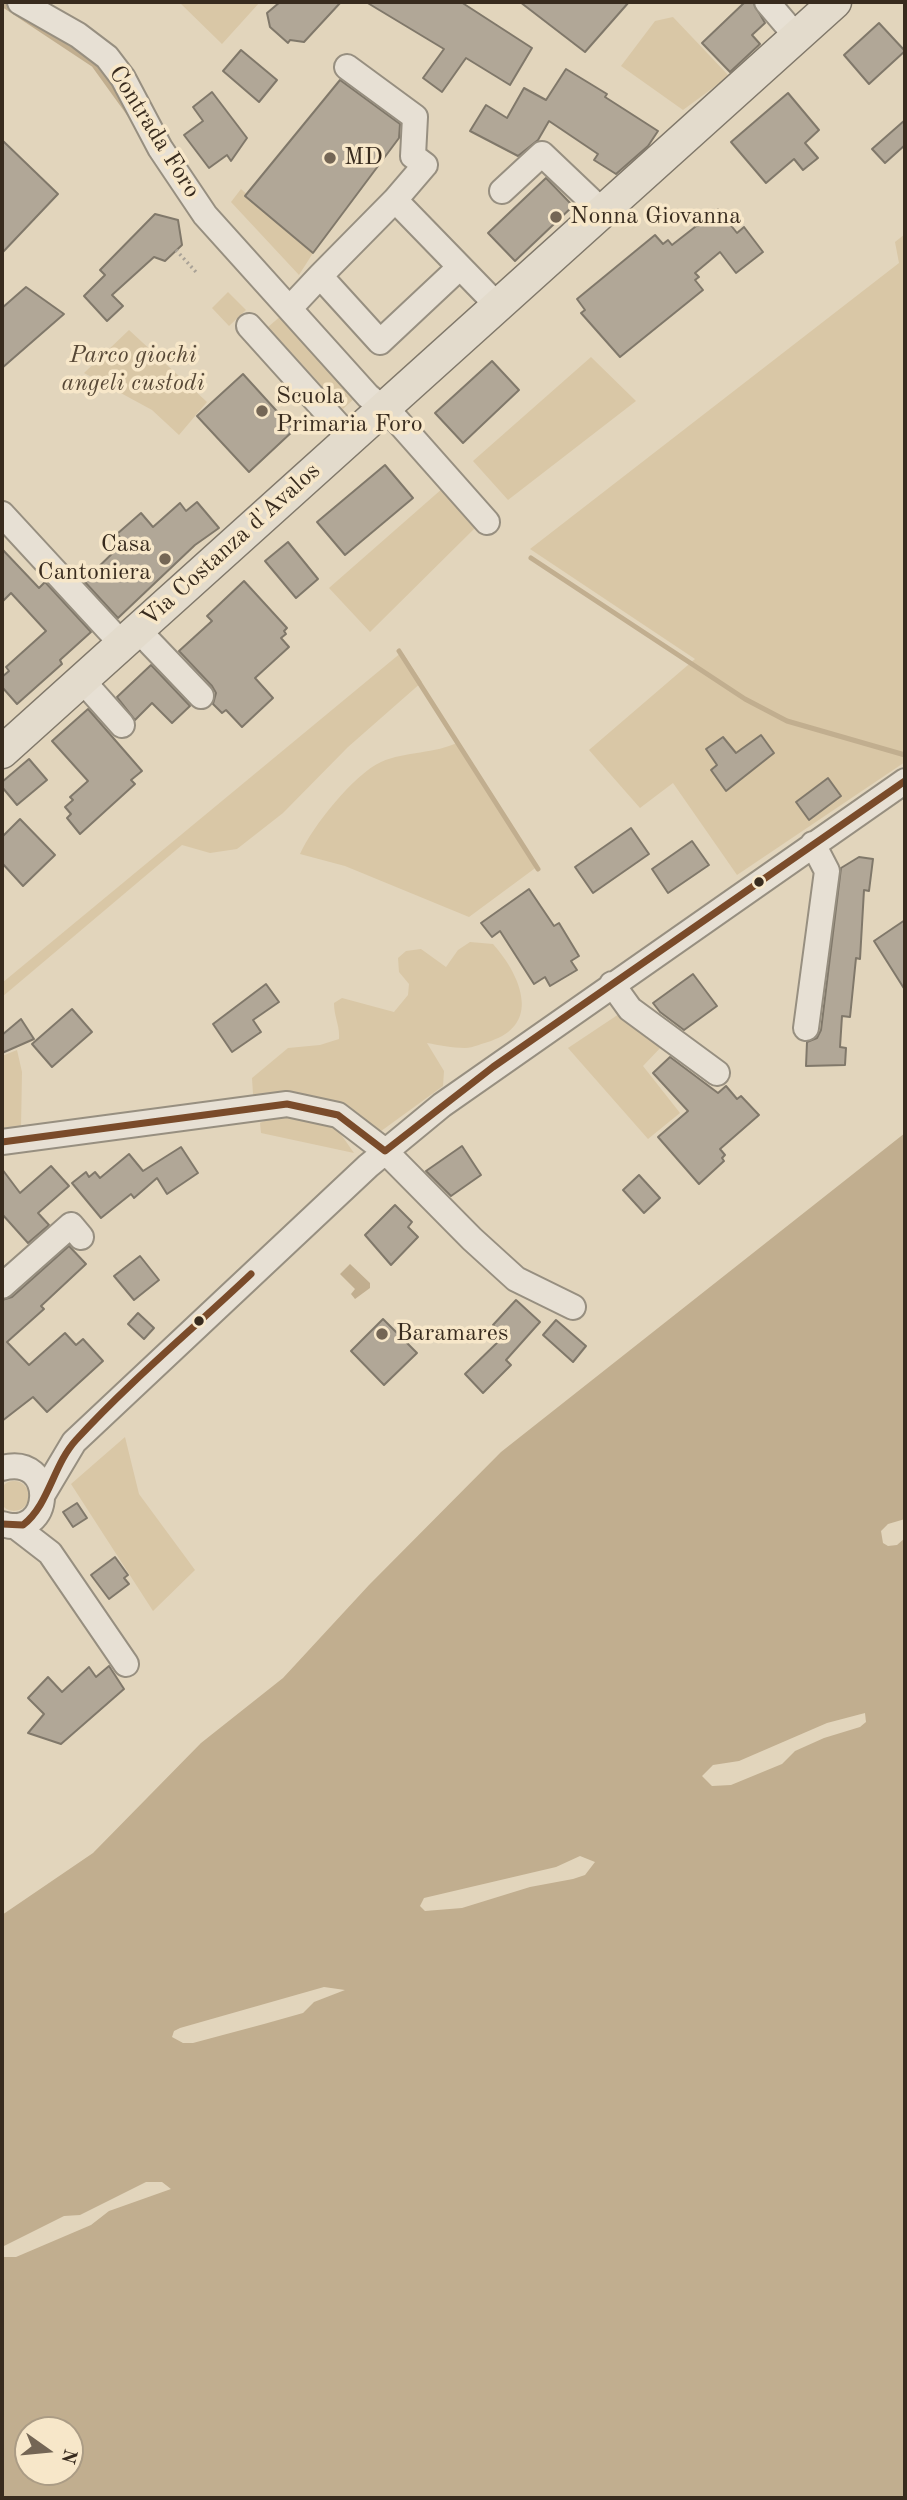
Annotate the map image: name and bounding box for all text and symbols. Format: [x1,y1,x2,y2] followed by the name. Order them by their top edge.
[102,61,206,203] street label: Contrada Foro
[344,144,383,172] place label: MD
[322,150,338,166] marker: MD
[570,203,741,231] place label: Nonna Giovanna
[548,209,564,225] marker: Nonna Giovanna
[61,342,205,398] park label: Parco giochi angeli custodi
[276,383,423,439] place label: Scuola Primaria Foro
[254,403,270,419] marker: Scuola Primaria Foro
[136,457,326,633] street label: Via Costanza d'Avalos
[38,531,151,587] place label: Casa Cantoniera
[157,551,173,567] marker: Casa Cantoniera
[752,875,766,889] unlabelled marker
[192,1314,206,1328] unlabelled marker
[396,1320,508,1348] place label: Baramares
[374,1326,390,1342] marker: Baramares
[14,2416,84,2486] north arrow
[57,2447,79,2466] text: N

